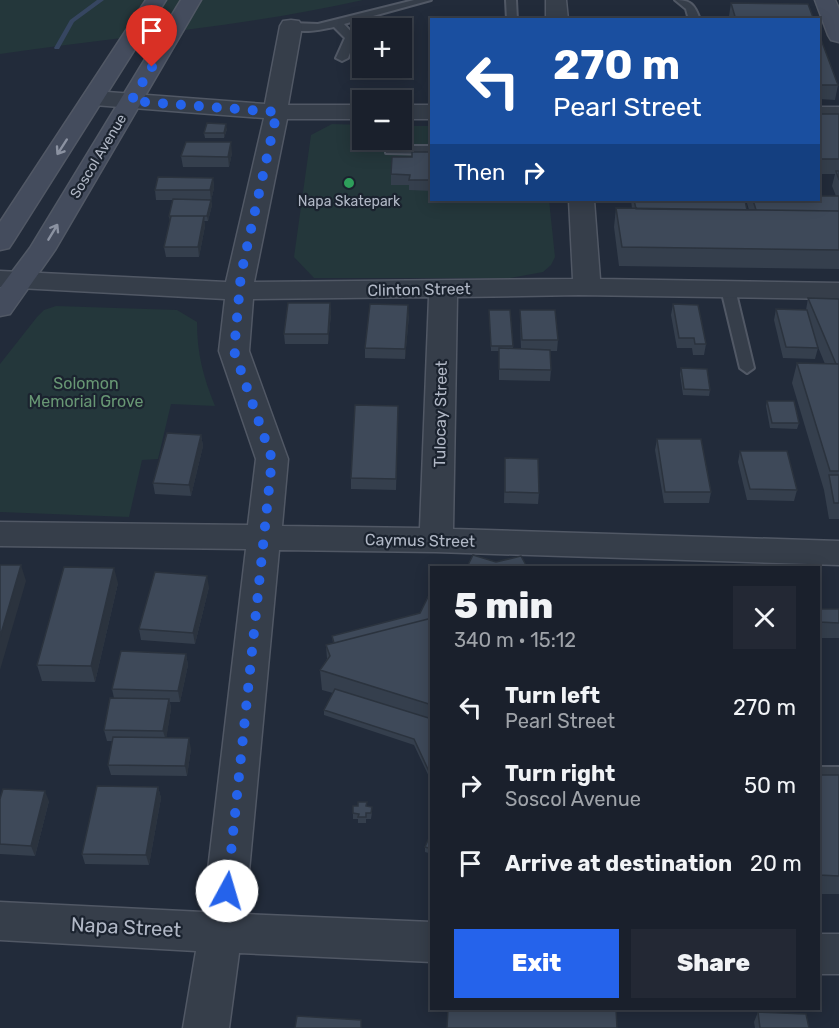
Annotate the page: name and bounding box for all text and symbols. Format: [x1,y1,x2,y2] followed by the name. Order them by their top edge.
[126,5,177,67] pin
[135,14,168,47] icon: arrive
[352,18,412,150] map controls
[352,18,412,78] button: +
[553,40,680,90] text: 270 m
[454,42,532,120] icon: left
[352,90,412,150] button: −
[553,91,702,123] text: Pearl Street
[67,111,130,201] street label: Soscol Avenue
[56,139,68,155] one-way arrow
[517,156,550,189] icon: right
[454,159,505,186] text: Then
[342,176,356,190] marker: Napa Skatepark
[298,193,401,210] place label: Napa Skatepark
[47,224,59,241] one-way arrow
[367,279,471,300] street label: Clinton Street
[430,360,451,468] street label: Tulocay Street
[29,374,143,411] park label: Solomon Memorial Grove
[365,530,475,551] street label: Caymus Street
[454,584,553,627] text: 5 min
[733,586,796,649] button: close
[454,628,576,652] text: 340 m · 15:12
[505,682,600,709] text: Turn left
[454,691,487,724] icon: left
[733,694,796,721] text: 270 m
[505,709,615,733] text: Pearl Street
[505,760,615,787] text: Turn right
[454,769,487,802] icon: right
[744,772,796,799] text: 50 m
[505,787,641,811] text: Soscol Avenue
[454,847,487,880] icon: arrive
[505,850,732,877] text: Arrive at destination
[750,850,802,877] text: 20 m
[195,859,259,923] position arrow
[70,912,182,942] street label: Napa Street
[454,929,619,998] button: Exit
[631,929,796,998] button: Share

